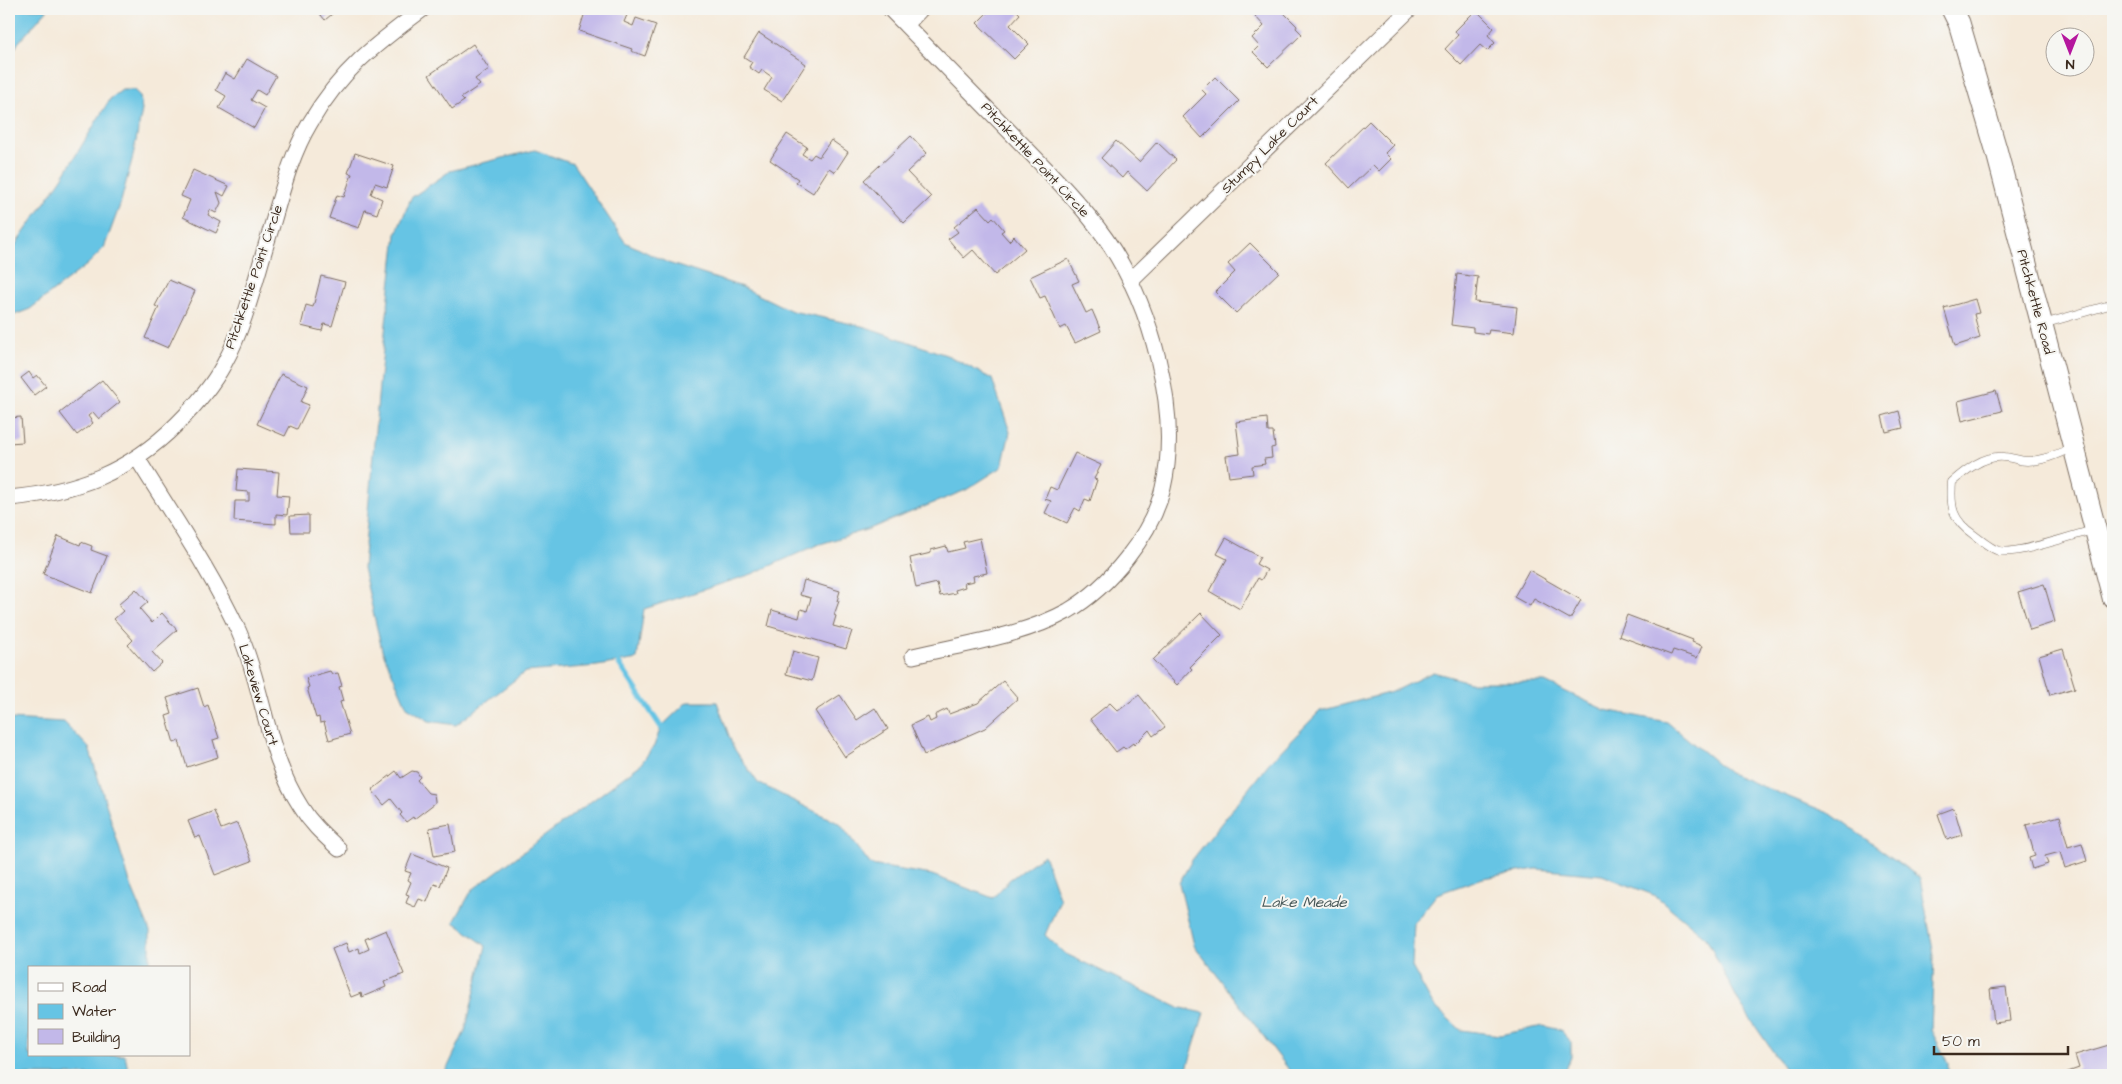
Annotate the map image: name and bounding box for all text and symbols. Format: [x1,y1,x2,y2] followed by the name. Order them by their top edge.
[2044,28,2094,78] north arrow
[2065,54,2074,74] text: N
[1217,92,1323,198] street label: Stumpy Lake Court
[976,98,1094,222] street label: Pitchkettle Point Circle
[220,202,288,352] street label: Pitchkettle Point Circle
[2011,247,2059,357] street label: Pitchkettle Road
[233,642,283,749] street label: Lakeview Court
[1261,892,1348,913] water label: Lake Meade
[28,966,190,1056] legend
[72,977,107,998] text: Road
[72,1001,116,1022] text: Water
[1934,1024,2068,1056] scale bar
[72,1027,120,1049] text: Building
[1942,1031,1980,1052] text: 50 m

